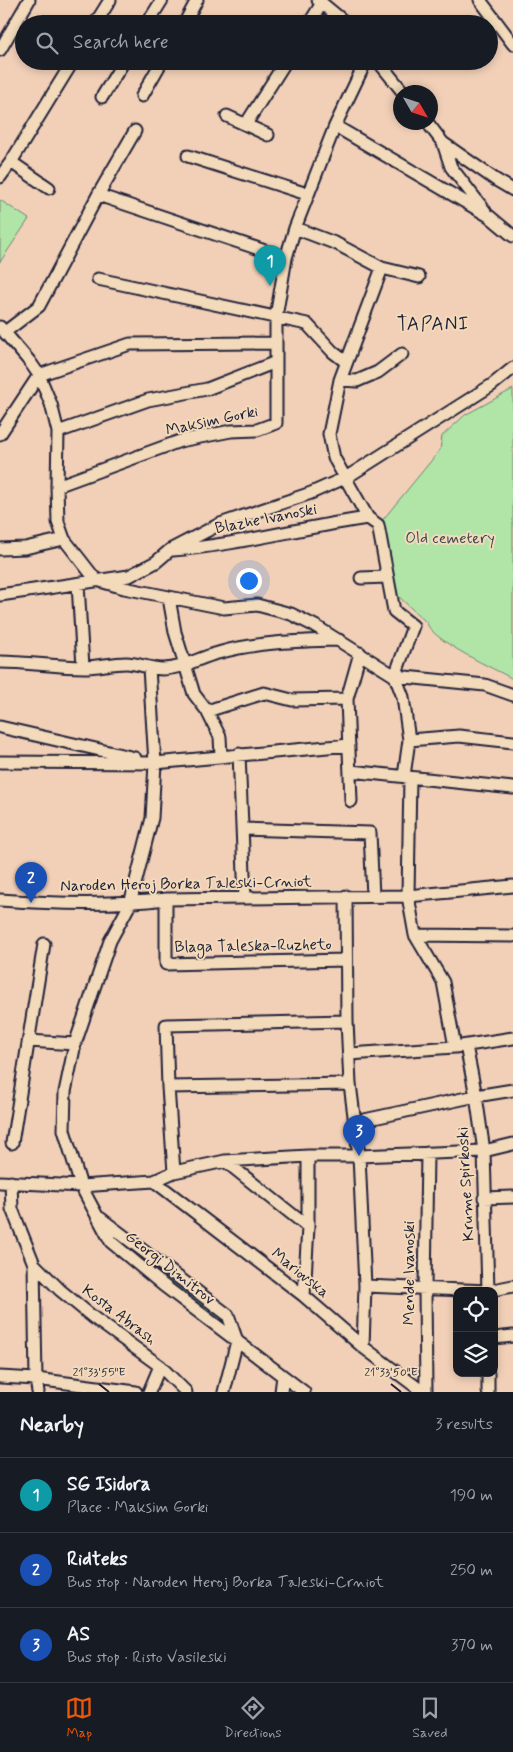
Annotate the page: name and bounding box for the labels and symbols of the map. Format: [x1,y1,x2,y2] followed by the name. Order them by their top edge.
[393,85,438,130] north arrow
[254,245,286,286] pin: 1
[397,312,469,337] district label: TAPANI
[164,401,260,441] street label: Maksim Gorki
[213,499,319,539] street label: Blazhe Ivanoski
[405,528,495,549] park label: Old cemetery
[236,568,262,594] your location
[15,862,47,903] pin: 2
[60,871,313,897] street label: Naroden Heroj Borka Taleski-Crniot
[174,934,332,959] street label: Blaga Taleska-Ruzheto
[343,1115,375,1156] pin: 3
[453,1126,479,1242] street label: Krume Spirkoski
[399,1221,420,1325] street label: Mende Ivanoski
[120,1226,220,1311] street label: Georgi Dimitrov
[267,1243,333,1303] street label: Mariovska
[77,1280,161,1350] street label: Kosta Abrash
[72,1365,126,1381] text: 21°33'55"E
[364,1365,418,1381] text: 21°33'50"E

